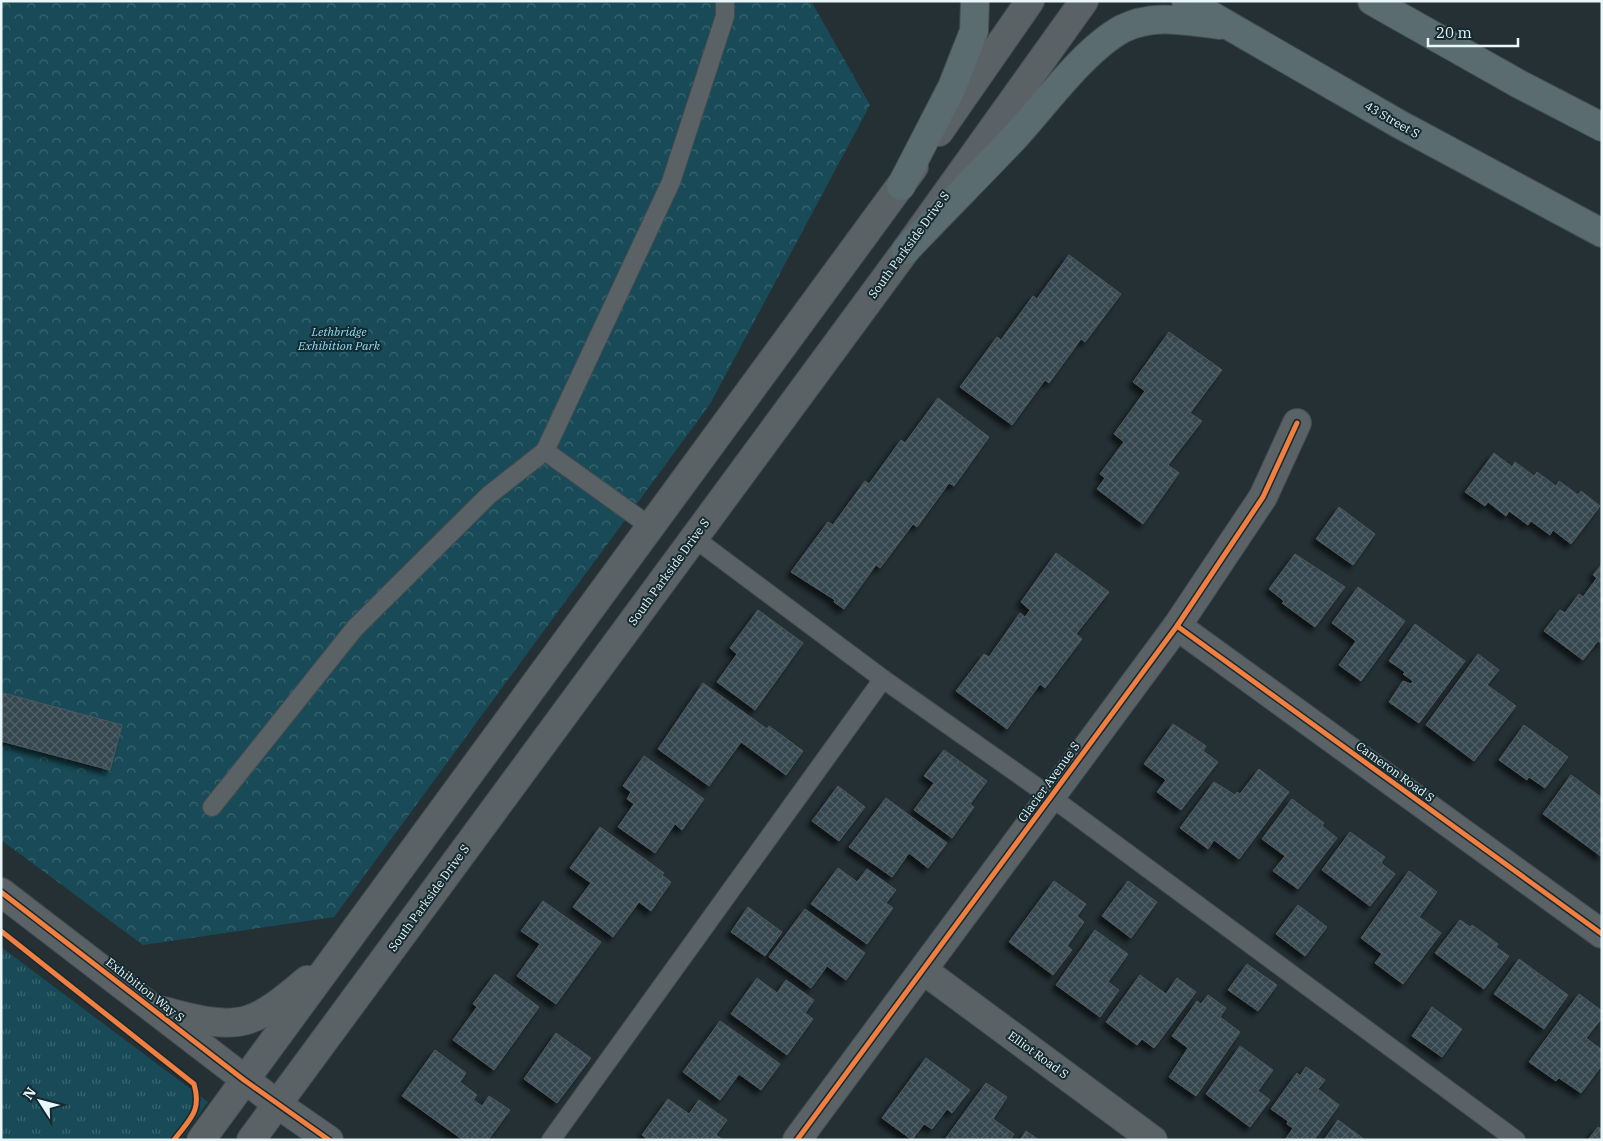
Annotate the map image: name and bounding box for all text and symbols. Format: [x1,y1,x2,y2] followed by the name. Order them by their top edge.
[1428,15,1518,47] scale bar
[1436,23,1472,42] text: 20 m
[1362,98,1422,141] street label: 43 Street S
[865,188,952,301] street label: South Parkside Drive S
[297,324,381,353] park label: Lethbridge Exhibition Park
[625,515,712,628] street label: South Parkside Drive S
[1353,738,1437,805] street label: Cameron Road S
[1015,739,1083,825] street label: Glacier Avenue S
[385,841,472,954] street label: South Parkside Drive S
[103,954,188,1025] street label: Exhibition Way S
[1005,1028,1071,1082] street label: Elliot Road S
[15,1076,65,1126] north arrow
[19,1084,40,1103] text: N

